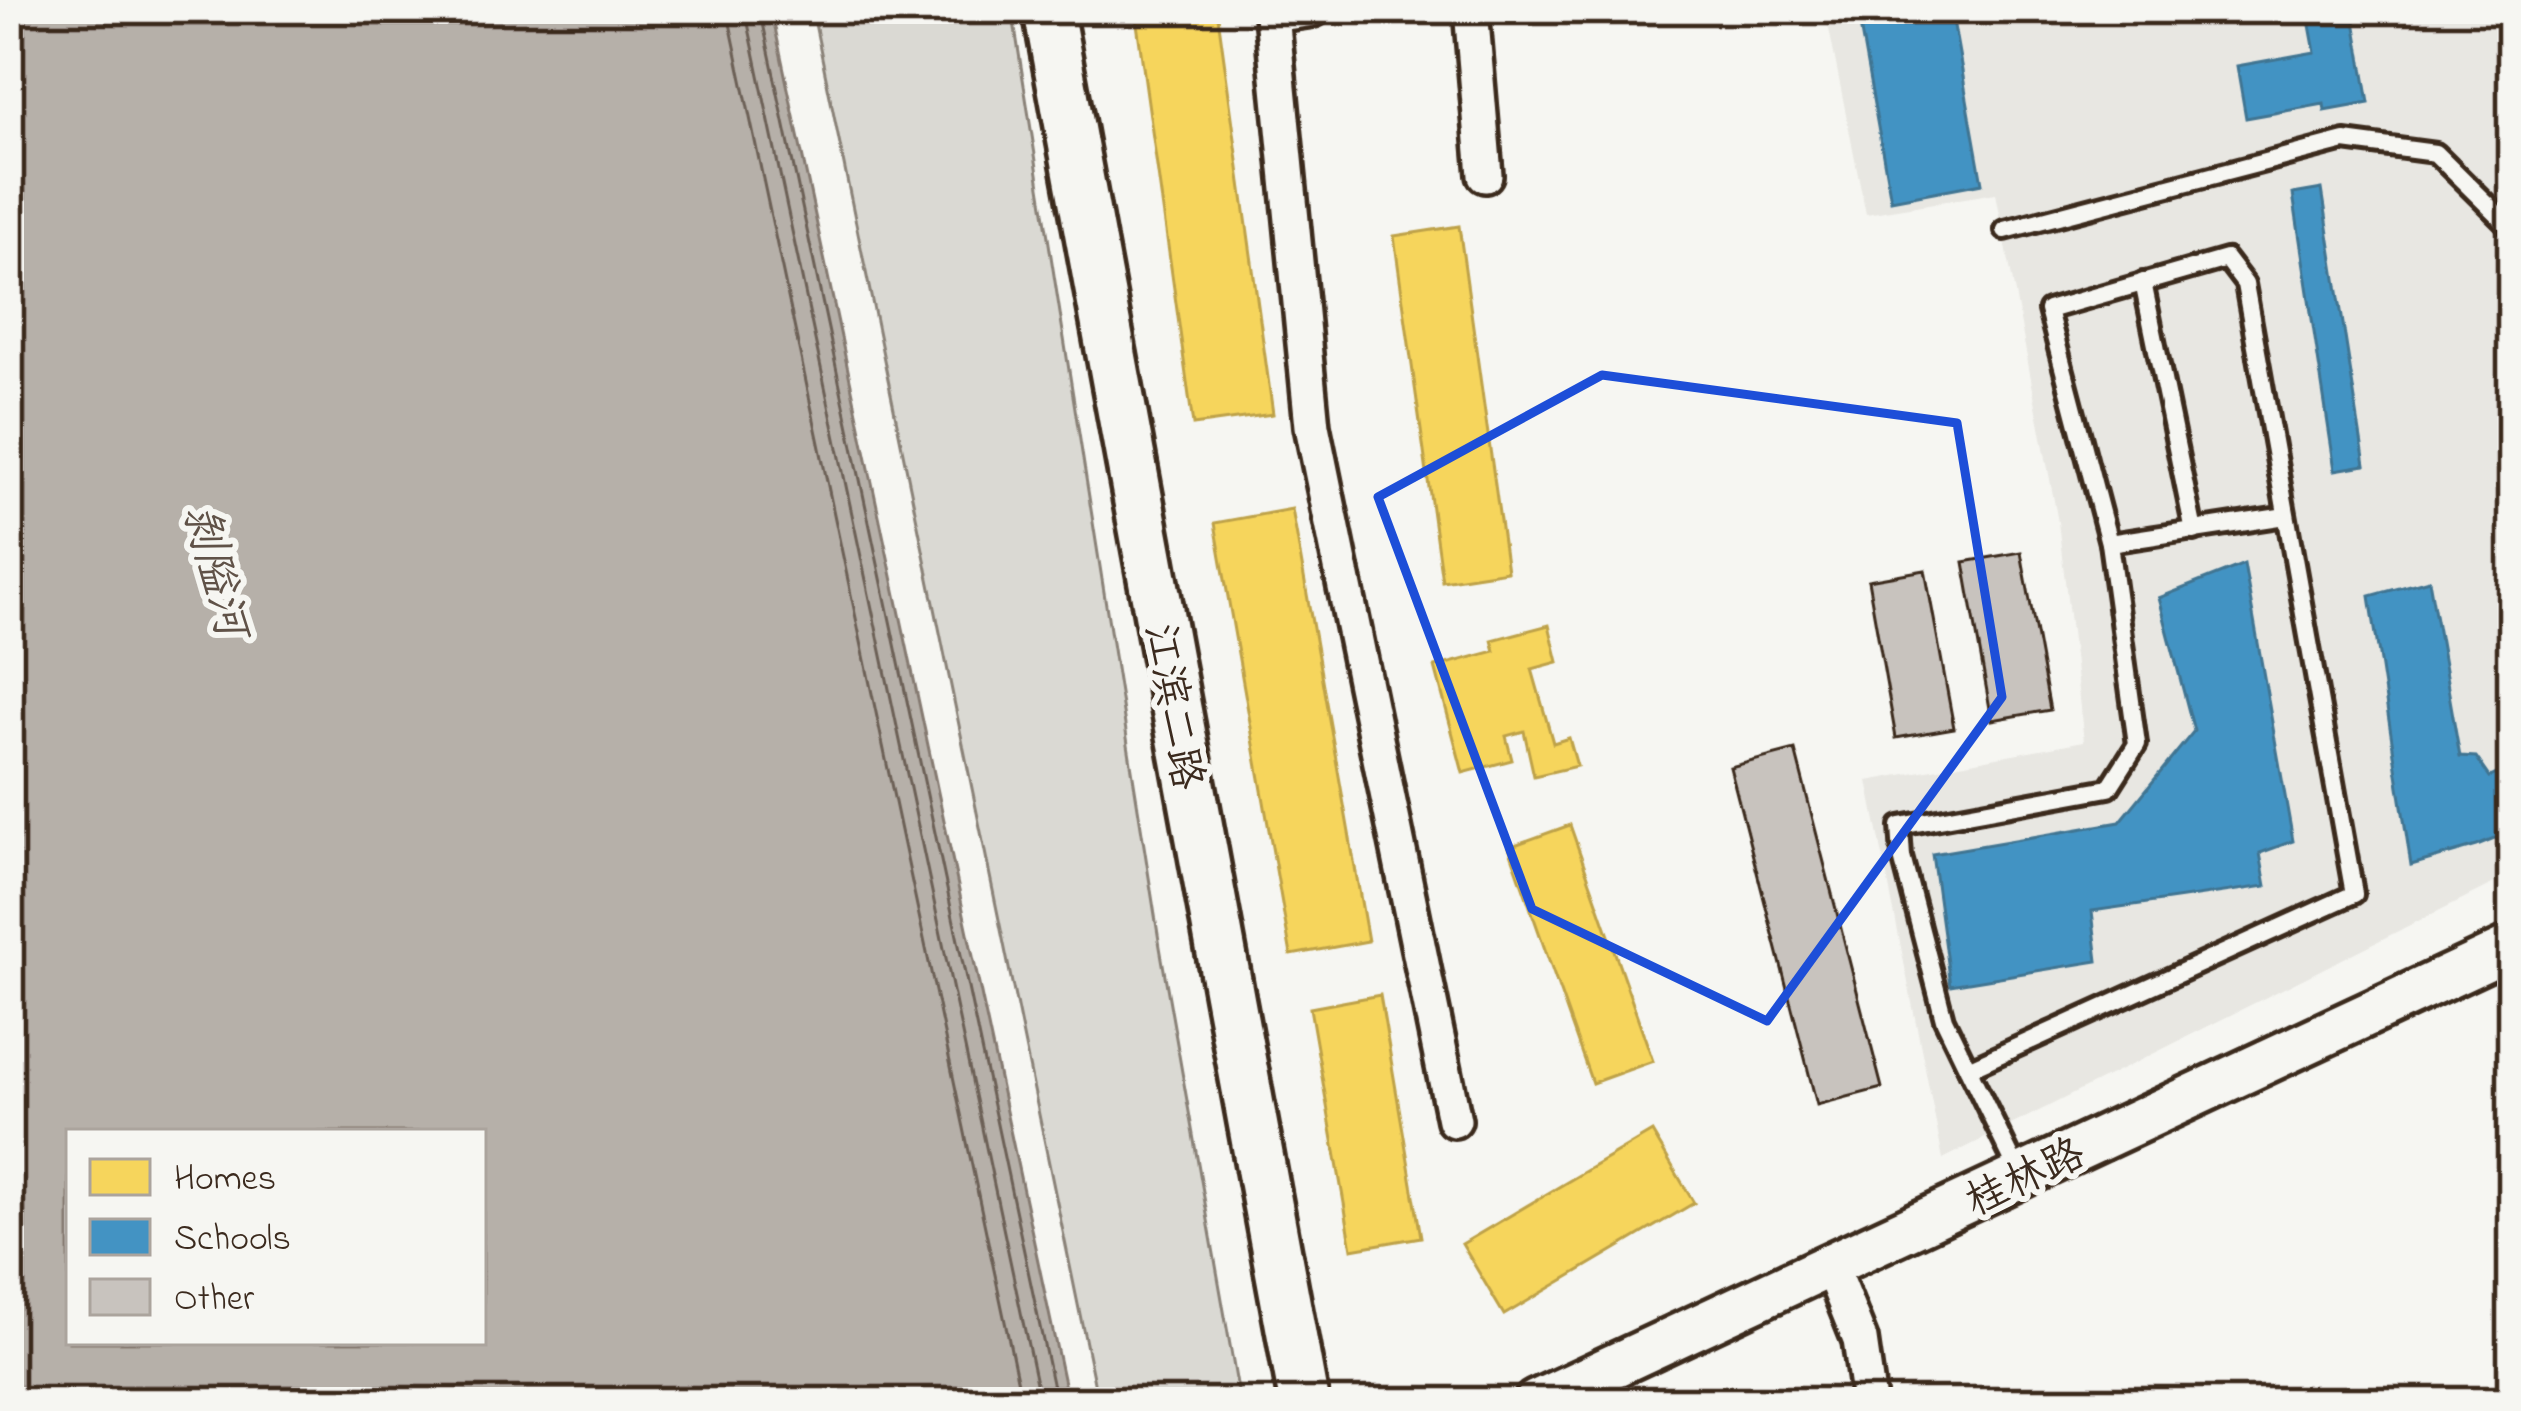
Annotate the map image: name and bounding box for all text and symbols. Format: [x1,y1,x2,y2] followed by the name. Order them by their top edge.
[164,498,264,652] water label: 剥隘河
[1127,619,1216,795] street label: 江滨二路
[1956,1125,2096,1233] street label: 桂林路
[66,1129,486,1345] legend
[174,1154,276,1207] text: Homes
[174,1214,291,1267] text: Schools
[174,1274,255,1327] text: Other

